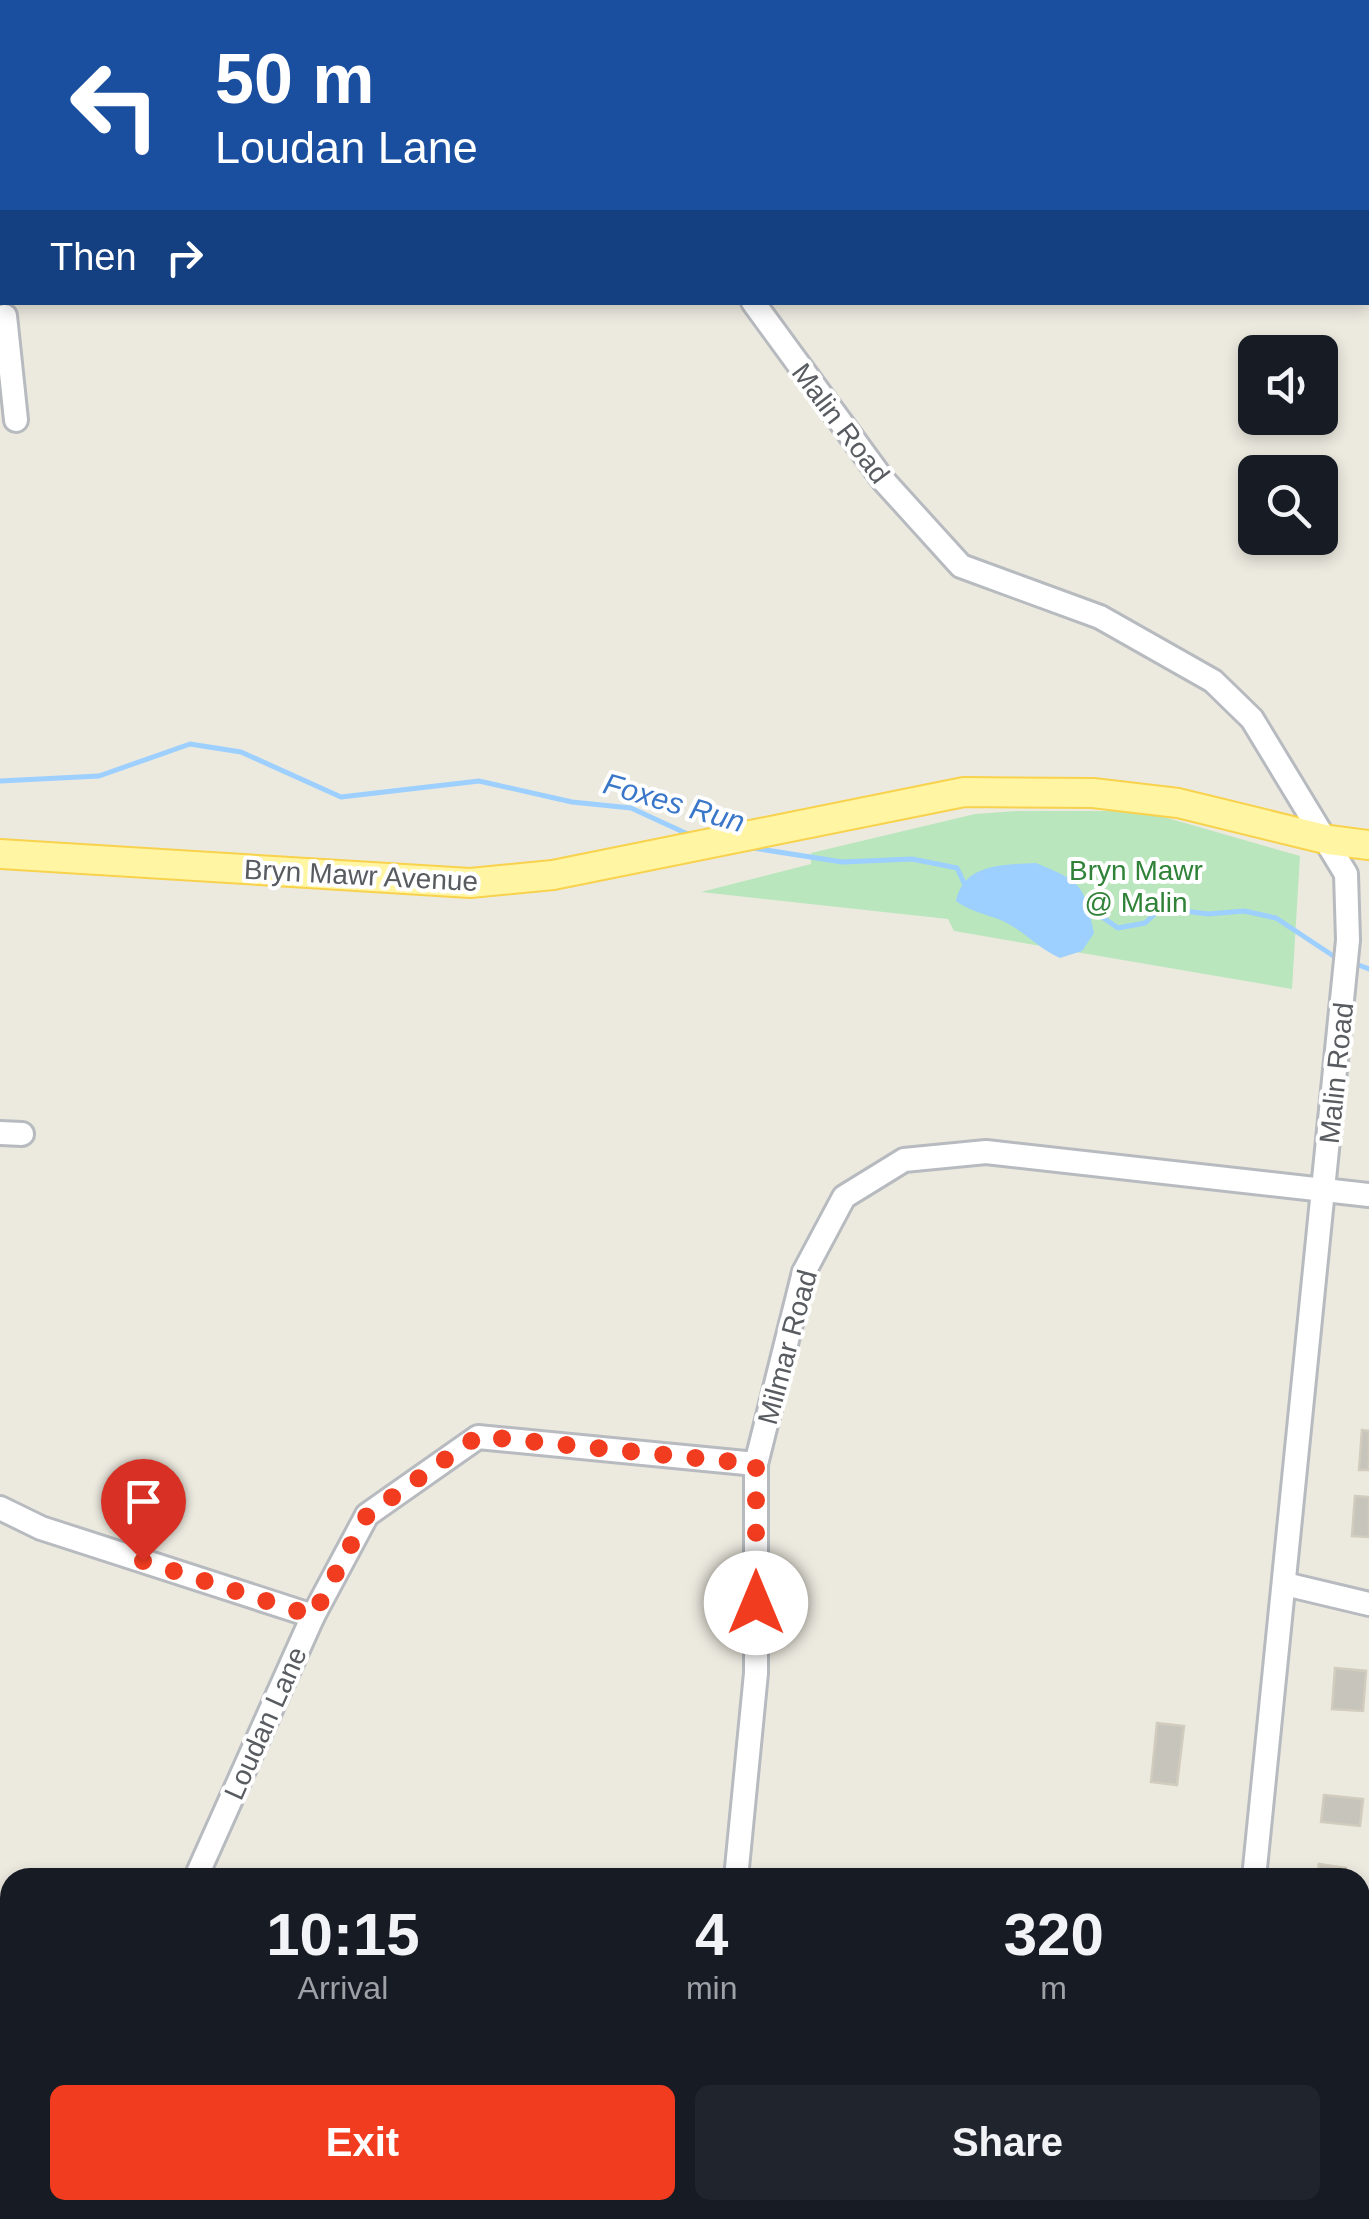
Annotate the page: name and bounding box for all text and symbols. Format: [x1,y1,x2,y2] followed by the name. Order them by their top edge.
[50,40,180,170] icon: left
[215,40,375,118] text: 50 m
[215,122,478,173] text: Loudan Lane
[157,230,212,285] icon: right
[50,236,137,278] text: Then
[1238,335,1338,555] map controls
[1238,335,1338,435] button: sound
[786,357,896,489] street label: Malin Road
[1238,455,1338,555] button: search
[600,767,748,838] water label: Foxes Run
[243,854,479,897] street label: Bryn Mawr Avenue
[1069,855,1203,918] park label: Bryn Mawr @ Malin
[1314,1001,1359,1145] street label: Malin Road
[752,1266,823,1428] street label: Milmar Road
[101,1459,186,1562] pin
[116,1474,171,1529] icon: arrive
[704,1551,808,1655] position arrow
[218,1642,313,1804] street label: Loudan Lane
[266,1901,420,1968] text: 10:15
[695,1901,728,1968] text: 4
[1004,1901,1104,1968] text: 320
[298,1970,388,2006] text: Arrival
[686,1970,737,2006] text: min
[1040,1970,1067,2006] text: m
[50,2085,675,2200] button: Exit
[695,2085,1320,2200] button: Share

